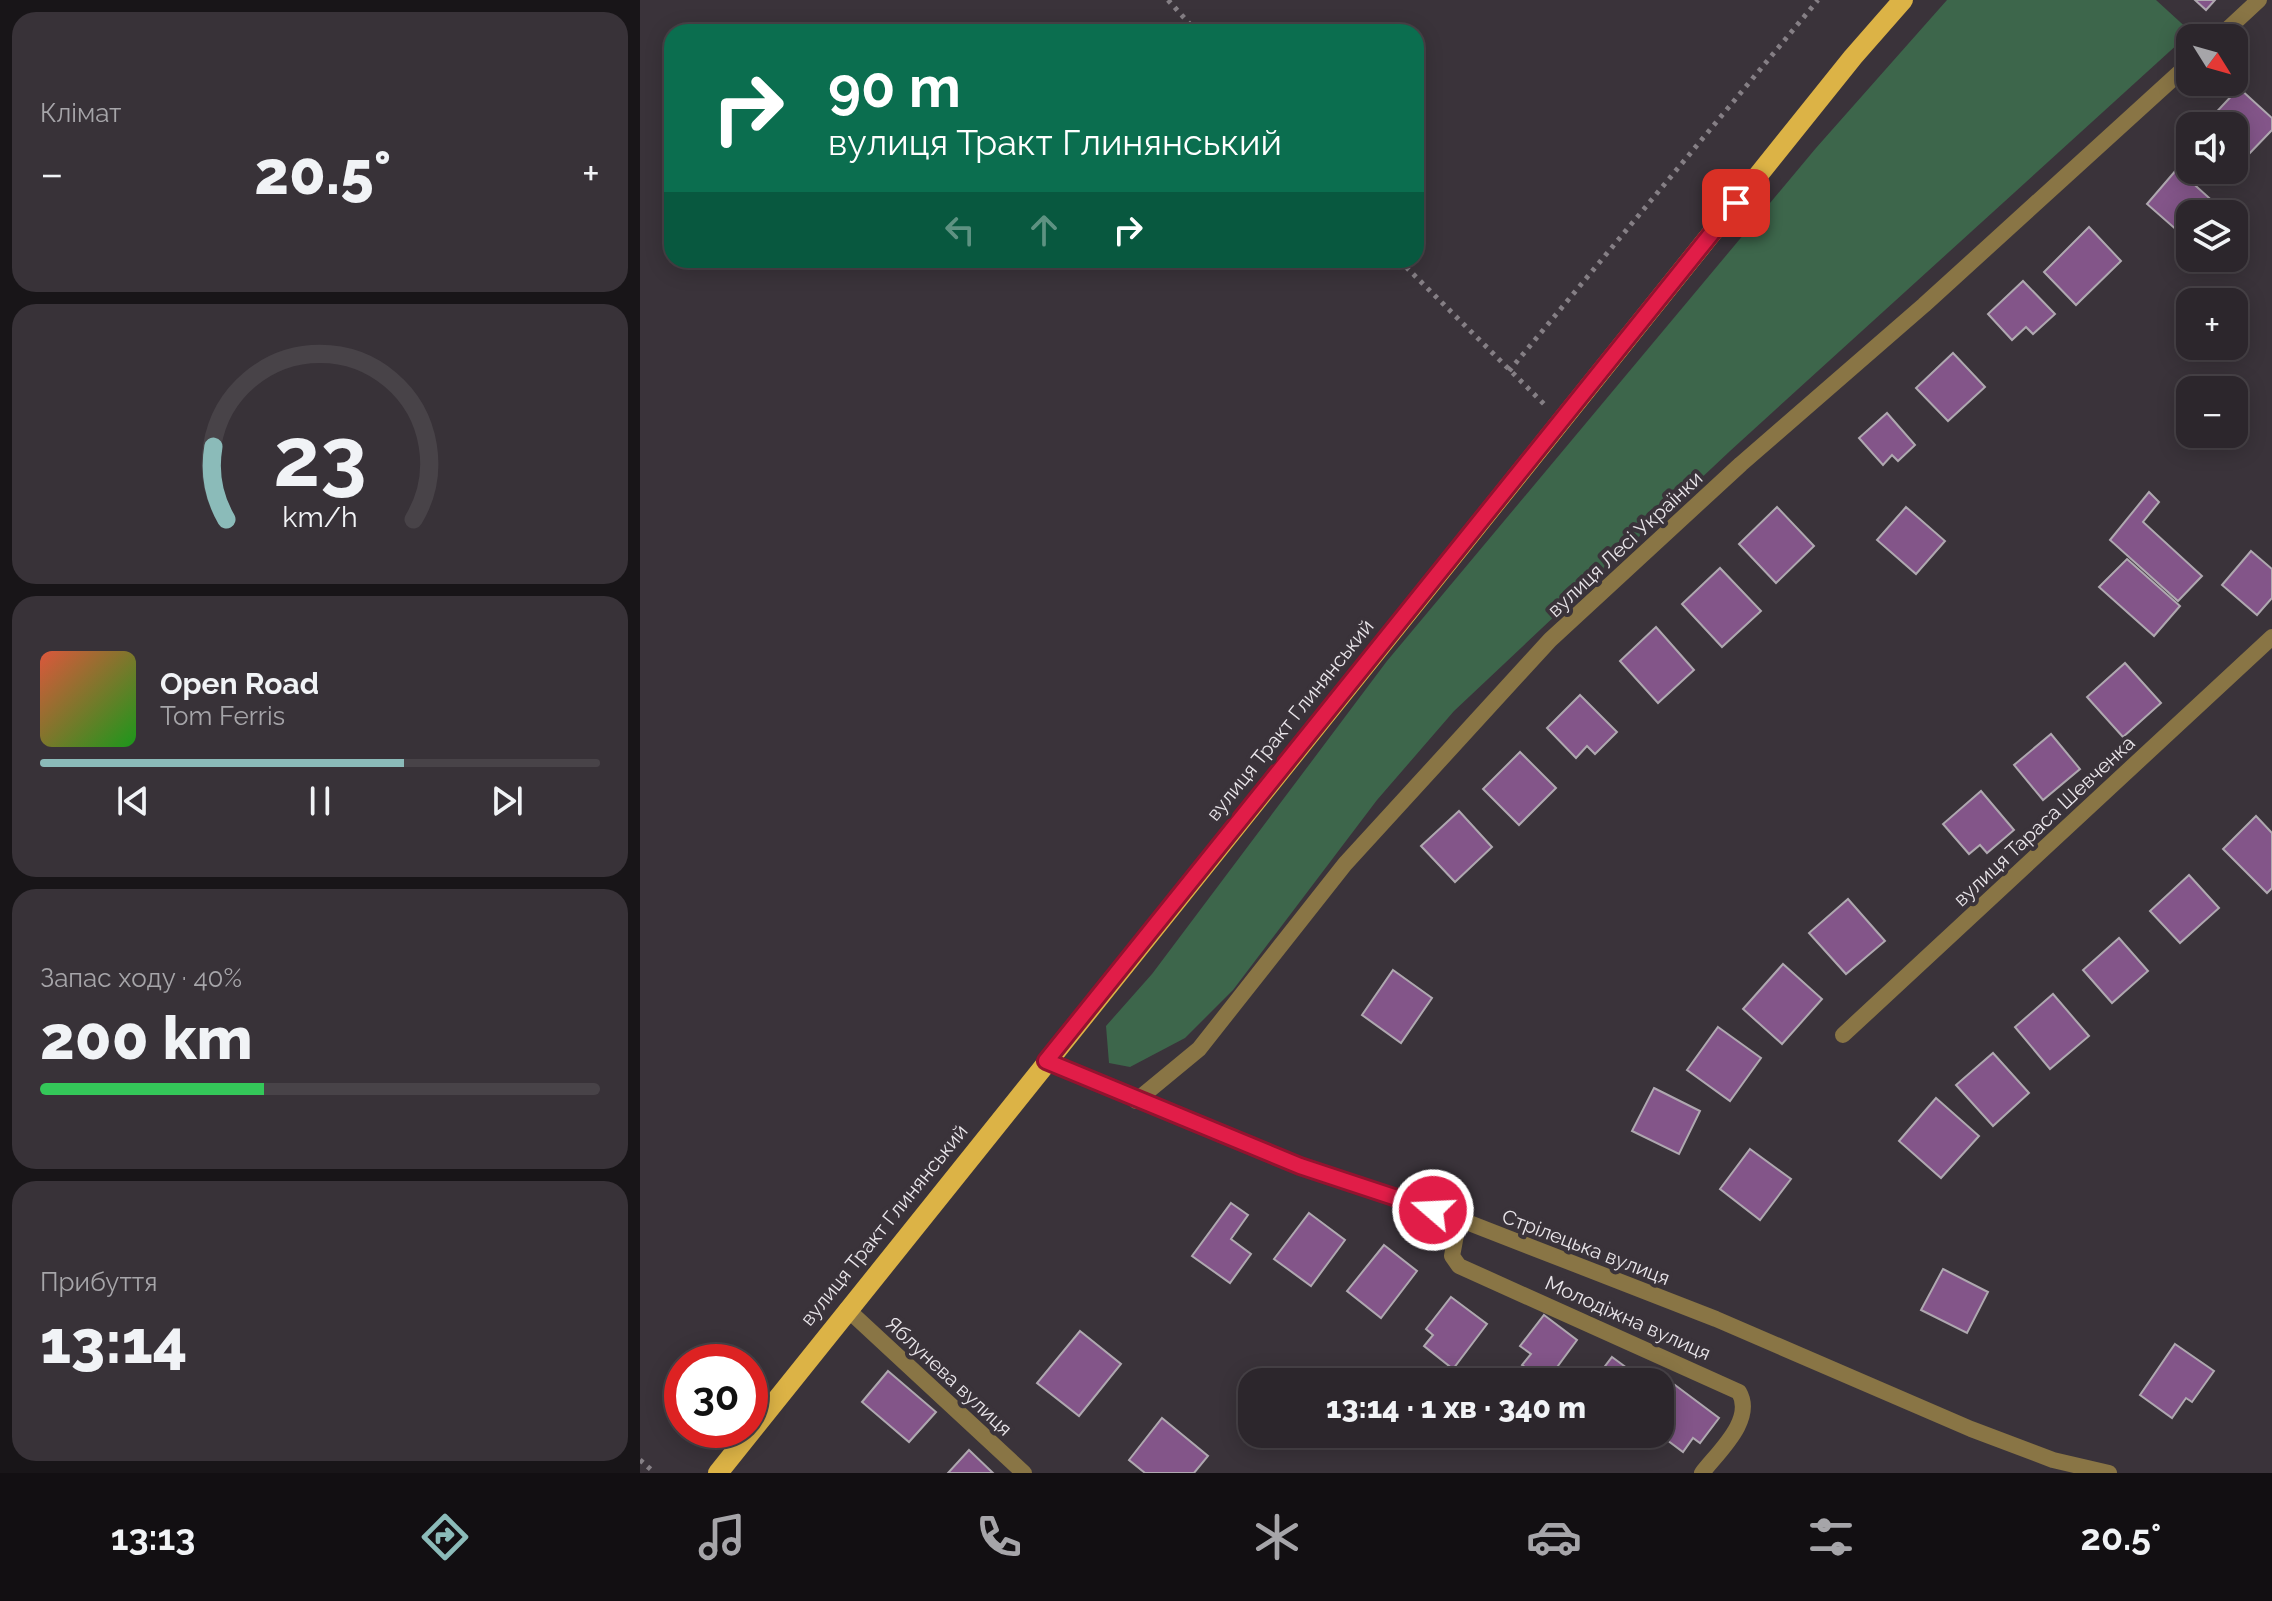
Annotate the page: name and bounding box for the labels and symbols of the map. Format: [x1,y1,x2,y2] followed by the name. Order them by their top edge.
[2176,24,2248,96] north arrow
[1702,169,1770,237] pin
[1543,466,1707,622] street label: вулиця Лесі Українки
[1201,614,1379,826] street label: вулиця Тракт Глинянський
[1948,731,2140,911] street label: вулиця Тараса Шевченка
[795,1119,973,1331] street label: вулиця Тракт Глинянський
[1391,1168,1475,1252] position arrow
[1499,1204,1673,1290] street label: Стрілецька вулиця
[1541,1271,1715,1365] street label: Молодіжна вулиця
[881,1311,1017,1441] street label: Яблунева вулиця
[664,1344,768,1448] speed limit sign: 30

